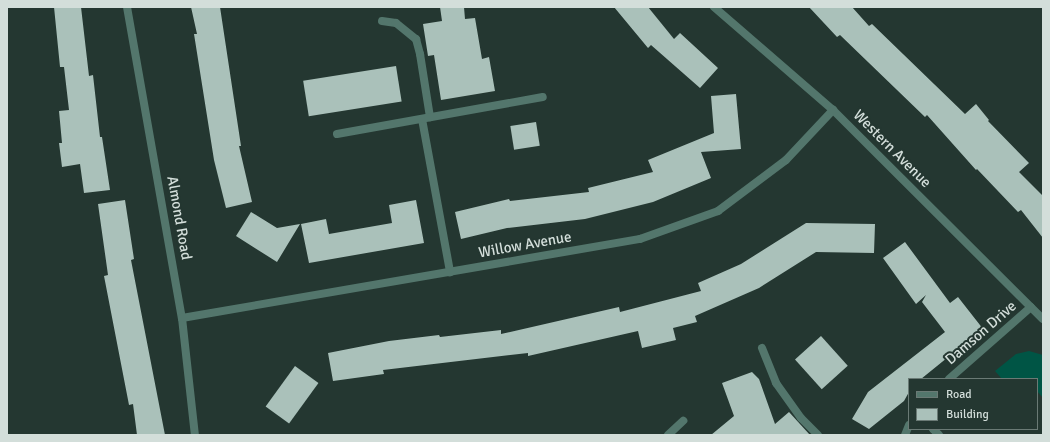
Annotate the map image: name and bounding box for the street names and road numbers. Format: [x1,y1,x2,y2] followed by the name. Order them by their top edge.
[849,106,935,192] street label: Western Avenue
[163,175,195,261] street label: Almond Road
[477,228,573,262] street label: Willow Avenue
[942,297,1020,369] street label: Damson Drive

